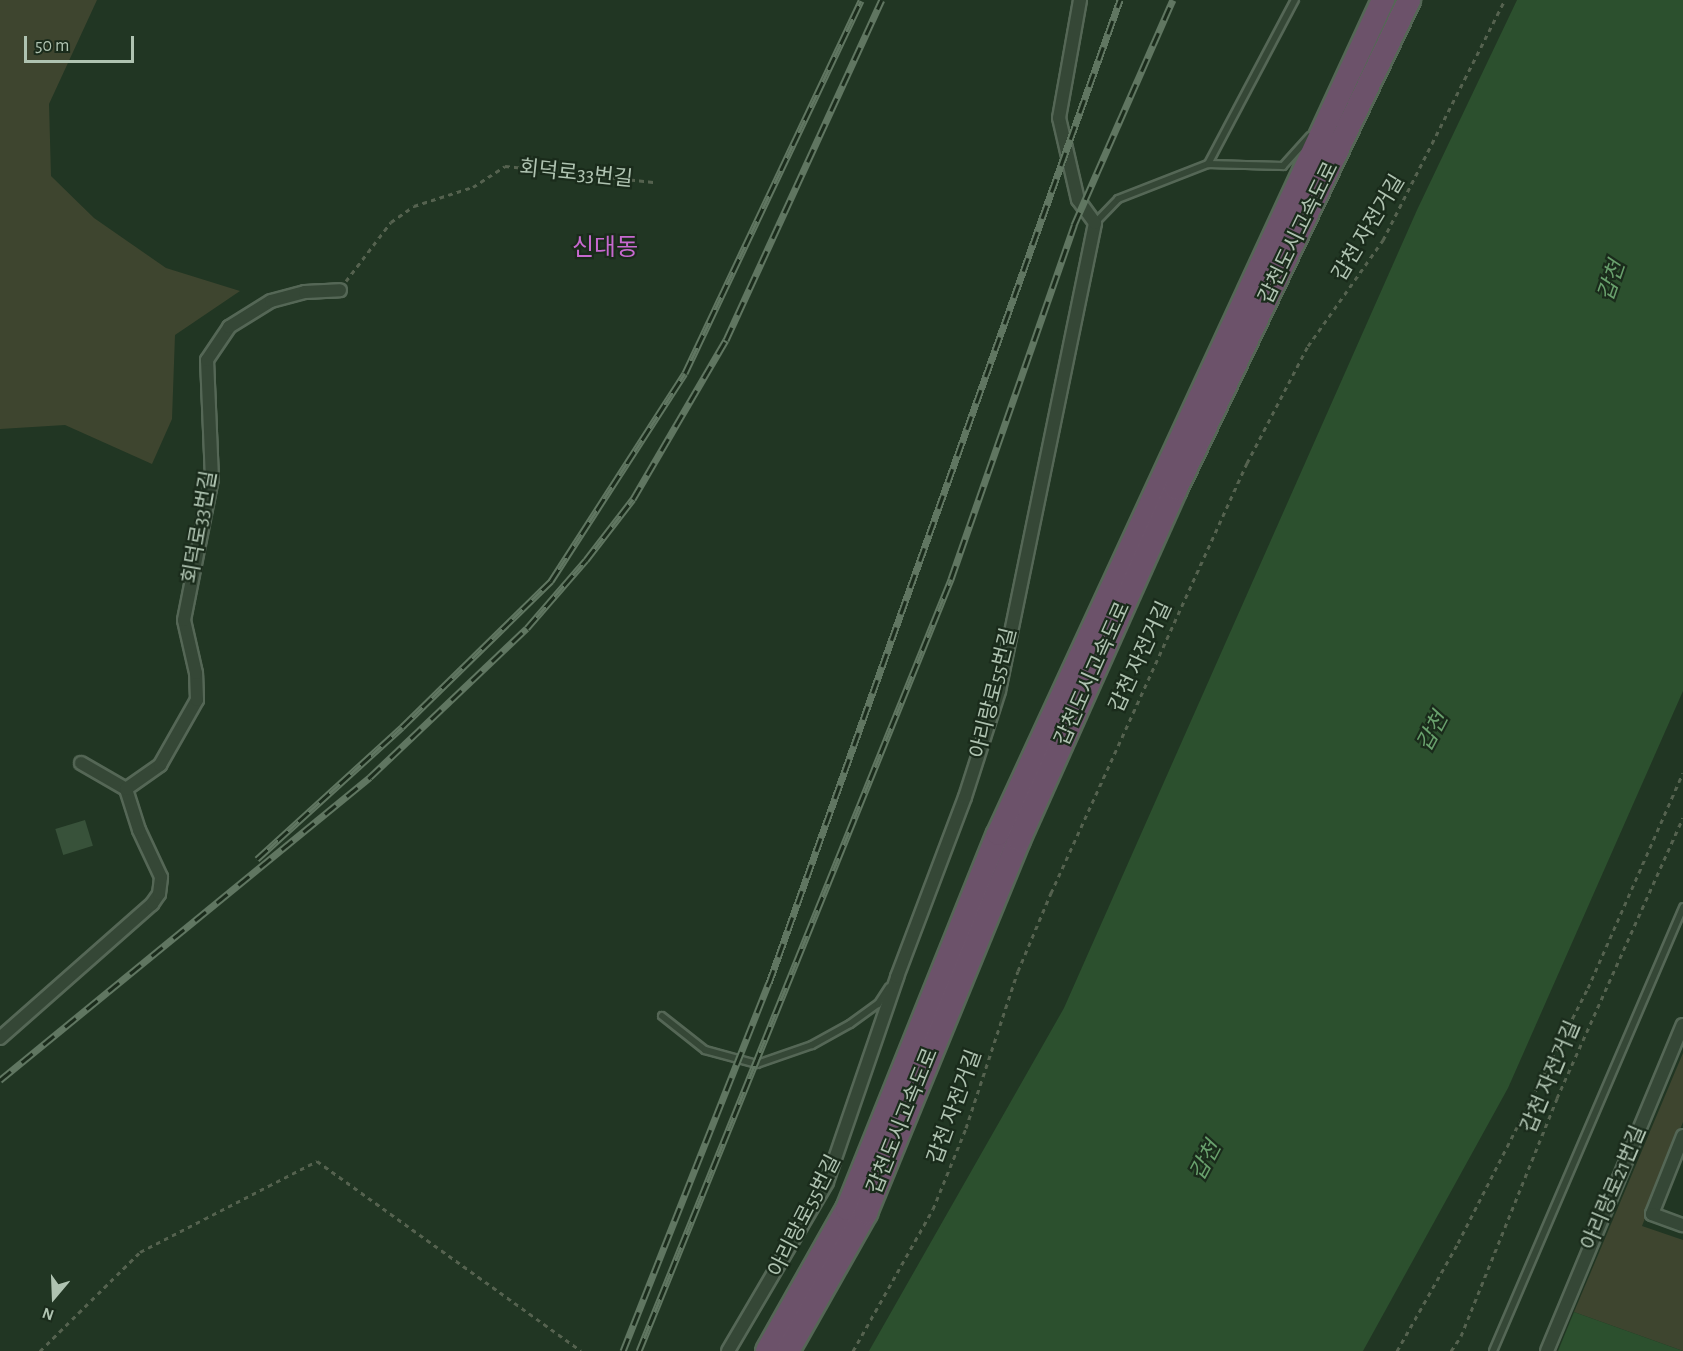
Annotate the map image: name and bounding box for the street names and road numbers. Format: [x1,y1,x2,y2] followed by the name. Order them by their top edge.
[518,156,634,192] street label: 회덕로33번길
[1254,158,1344,308] street label: 갑천도시고속도로
[1327,170,1411,286] street label: 갑천 자전거길
[178,469,222,585] street label: 회덕로33번길
[1050,598,1136,750] street label: 갑천도시고속도로
[1104,598,1178,716] street label: 갑천 자전거길
[966,625,1022,761] street label: 아리랑로55번길
[1516,1017,1586,1137] street label: 갑천 자전거길
[862,1045,944,1197] street label: 갑천도시고속도로
[923,1047,987,1167] street label: 갑천 자전거길
[1576,1122,1652,1254] street label: 아리랑로21번길
[763,1151,847,1281] street label: 아리랑로55번길

